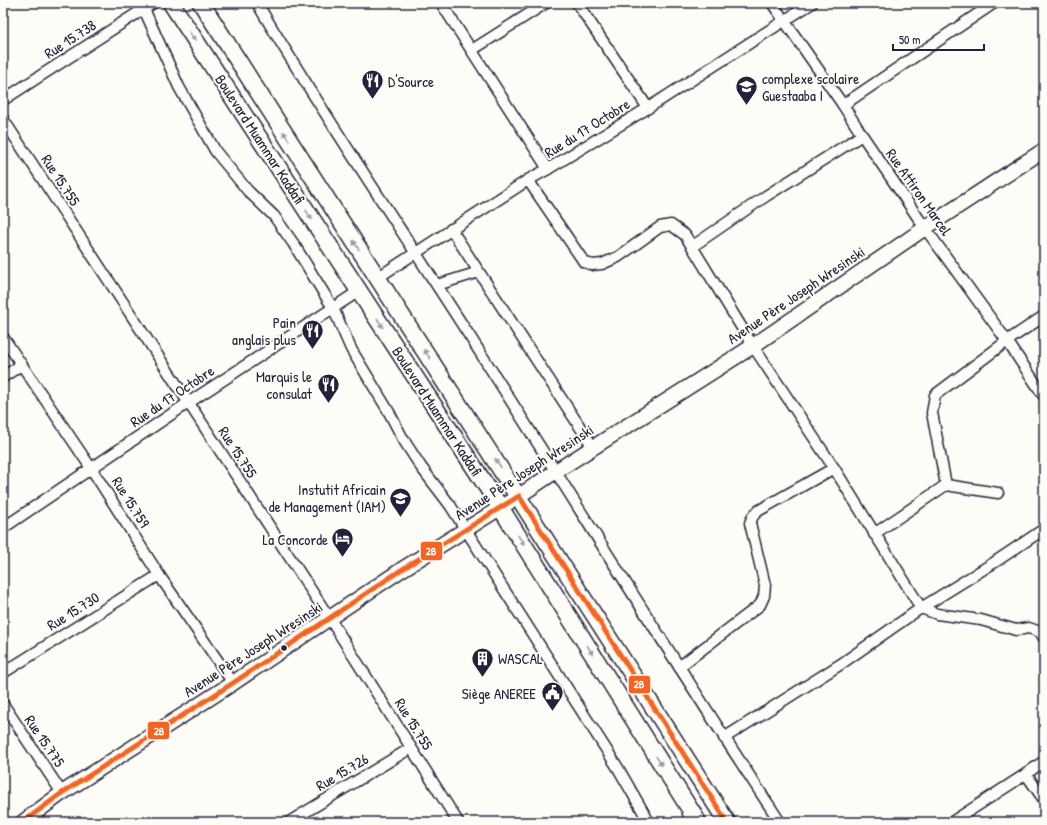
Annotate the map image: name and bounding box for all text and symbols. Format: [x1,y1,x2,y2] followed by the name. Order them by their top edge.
[40,14,100,64] street label: Rue 15.738
[893,26,984,52] scale bar
[188,30,196,41] one-way arrow
[899,31,920,48] text: 50 m
[360,68,386,101] restaurant icon: D'Source
[762,68,859,106] place label: complexe scolaire Guestaaba I
[210,70,310,208] street label: Boulevard Muammar Kaddafi
[388,71,434,92] place label: D'Source
[733,74,759,107] school or university icon: complexe scolaire Guestaaba I
[540,93,634,163] street label: Rue du 17 Octobre
[282,131,290,141] one-way arrow
[881,144,957,240] street label: Rue Attiron Marcel
[37,150,86,210] street label: Rue 15.755
[306,209,313,220] one-way arrow
[352,240,360,250] one-way arrow
[723,241,869,349] street label: Avenue Père Joseph Wresinski
[232,312,296,350] place label: Pain anglais plus
[299,318,325,351] restaurant icon: Pain anglais plus
[377,318,384,329] one-way arrow
[387,342,487,480] street label: Boulevard Muammar Kaddafi
[423,349,431,360] one-way arrow
[126,360,218,432] street label: Rue du 17 Octobre
[256,366,313,404] place label: Marquis le consulat
[315,372,341,405] restaurant icon: Marquis le consulat
[450,419,598,525] street label: Avenue Père Joseph Wresinski
[214,422,263,482] street label: Rue 15.755
[494,458,502,468] one-way arrow
[107,472,155,532] street label: Rue 15.759
[269,479,386,517] place label: Instutit Africain de Management (IAM)
[388,485,414,518] school or university icon: Instutit Africain de Management (IAM)
[330,526,356,559] hotel icon: La Concorde
[263,529,328,550] place label: La Concorde
[517,535,525,545] one-way arrow
[420,541,443,561] line badge: 2B
[426,544,437,558] text: 2B
[43,587,103,635] street label: Rue 15.730
[179,596,327,702] street label: Avenue Père Joseph Wresinski
[279,643,289,653] unlabelled marker
[470,645,496,678] building icon: WASCAL
[587,645,594,656] one-way arrow
[498,648,543,669] place label: WASCAL
[628,675,651,694] line badge: 2B
[634,677,645,691] text: 2B
[539,680,565,713] public building icon: Siège ANEREE
[462,683,536,704] place label: Siège ANEREE
[390,694,438,754] street label: Rue 15.755
[20,711,70,772] street label: Rue 15.775
[147,721,170,740] line badge: 2B
[154,724,165,738] text: 2B
[312,748,372,796] street label: Rue 15.726
[656,755,663,767] one-way arrow

